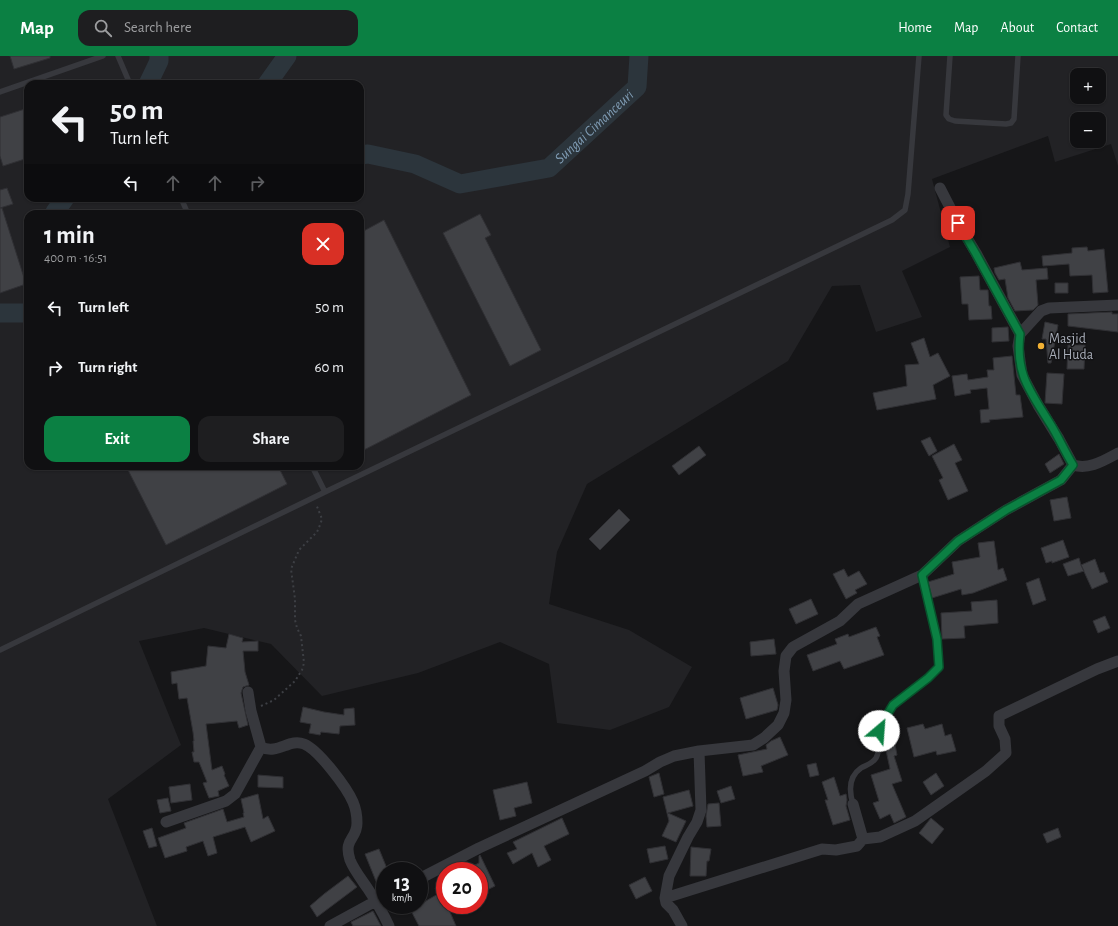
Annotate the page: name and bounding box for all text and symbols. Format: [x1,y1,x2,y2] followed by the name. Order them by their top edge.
[78,10,358,46] search box
[92,17,114,39] icon: search
[20,19,54,38] text: Map
[124,20,192,35] text: Search here
[898,21,932,35] text: Home
[954,21,978,35] text: Map
[1000,21,1034,35] text: About
[1056,21,1098,35] text: Contact
[1070,68,1106,148] map controls
[1070,68,1106,104] button: +
[552,87,637,167] water label: Sungai Cimanceuri
[44,96,96,148] icon: left
[110,97,164,125] text: 50 m
[1070,112,1106,148] button: −
[110,130,169,148] text: Turn left
[120,172,142,194] icon: left
[162,172,184,194] icon: ahead
[204,172,226,194] icon: ahead
[246,172,268,194] icon: right
[941,206,975,240] pin
[947,212,969,234] icon: arrive
[302,223,344,265] button: close
[44,224,95,248] text: 1 min
[44,252,107,265] text: 400 m · 16:51
[44,297,66,319] icon: left
[78,300,129,315] text: Turn left
[315,300,344,315] text: 50 m
[1049,332,1094,362] place label: Masjid Al Huda
[1036,341,1046,351] marker: Masjid Al Huda
[44,357,66,379] icon: right
[78,360,137,375] text: Turn right
[315,360,344,375] text: 60 m
[44,416,190,462] button: Exit
[198,416,344,462] button: Share
[858,710,900,752] position arrow
[436,862,488,914] speed limit sign: 20
[394,873,410,893] text: 13
[392,893,412,903] text: km/h

